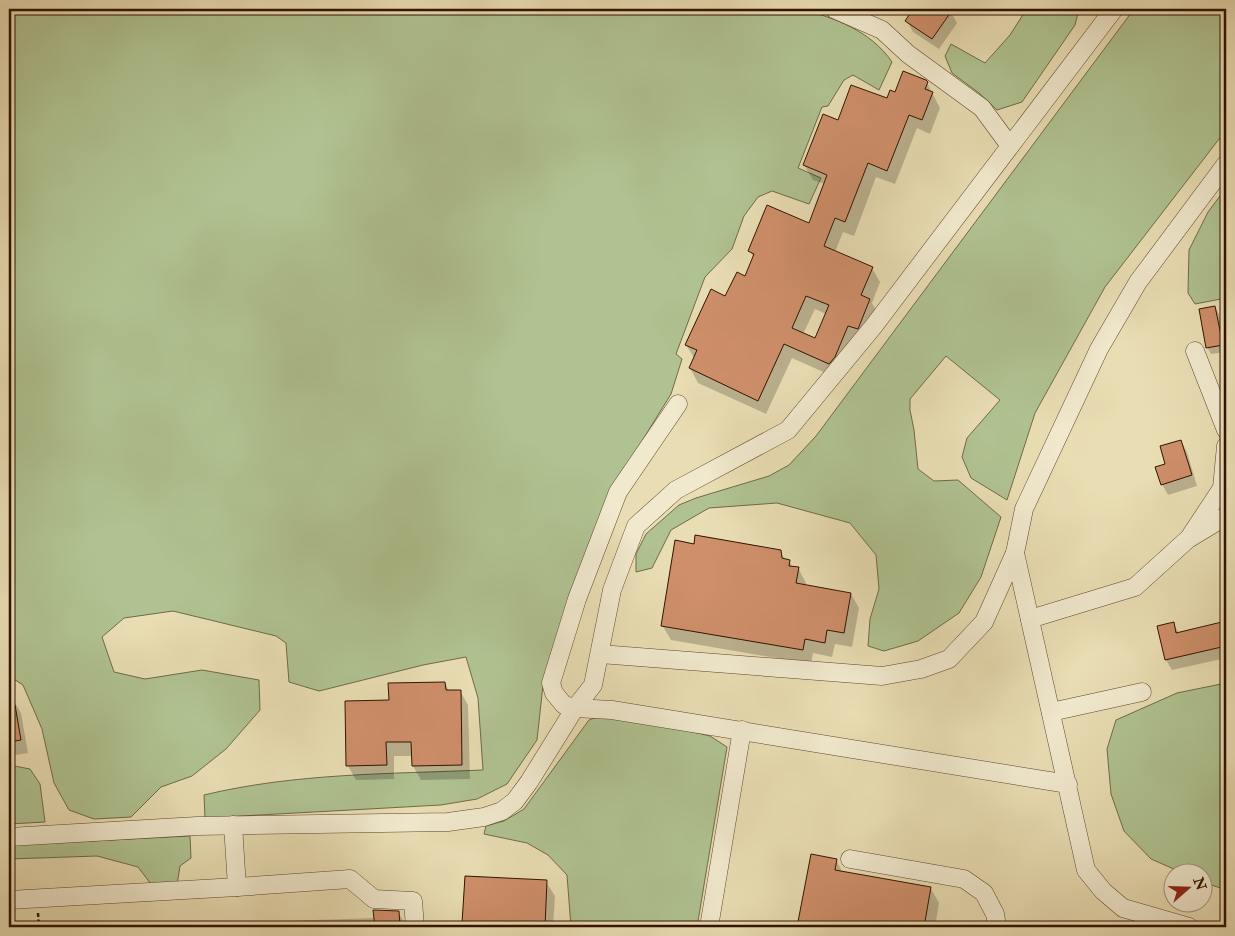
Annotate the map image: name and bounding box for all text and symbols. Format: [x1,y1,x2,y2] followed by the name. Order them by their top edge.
[1162,864,1212,914] north arrow
[1189,874,1210,893] text: N

